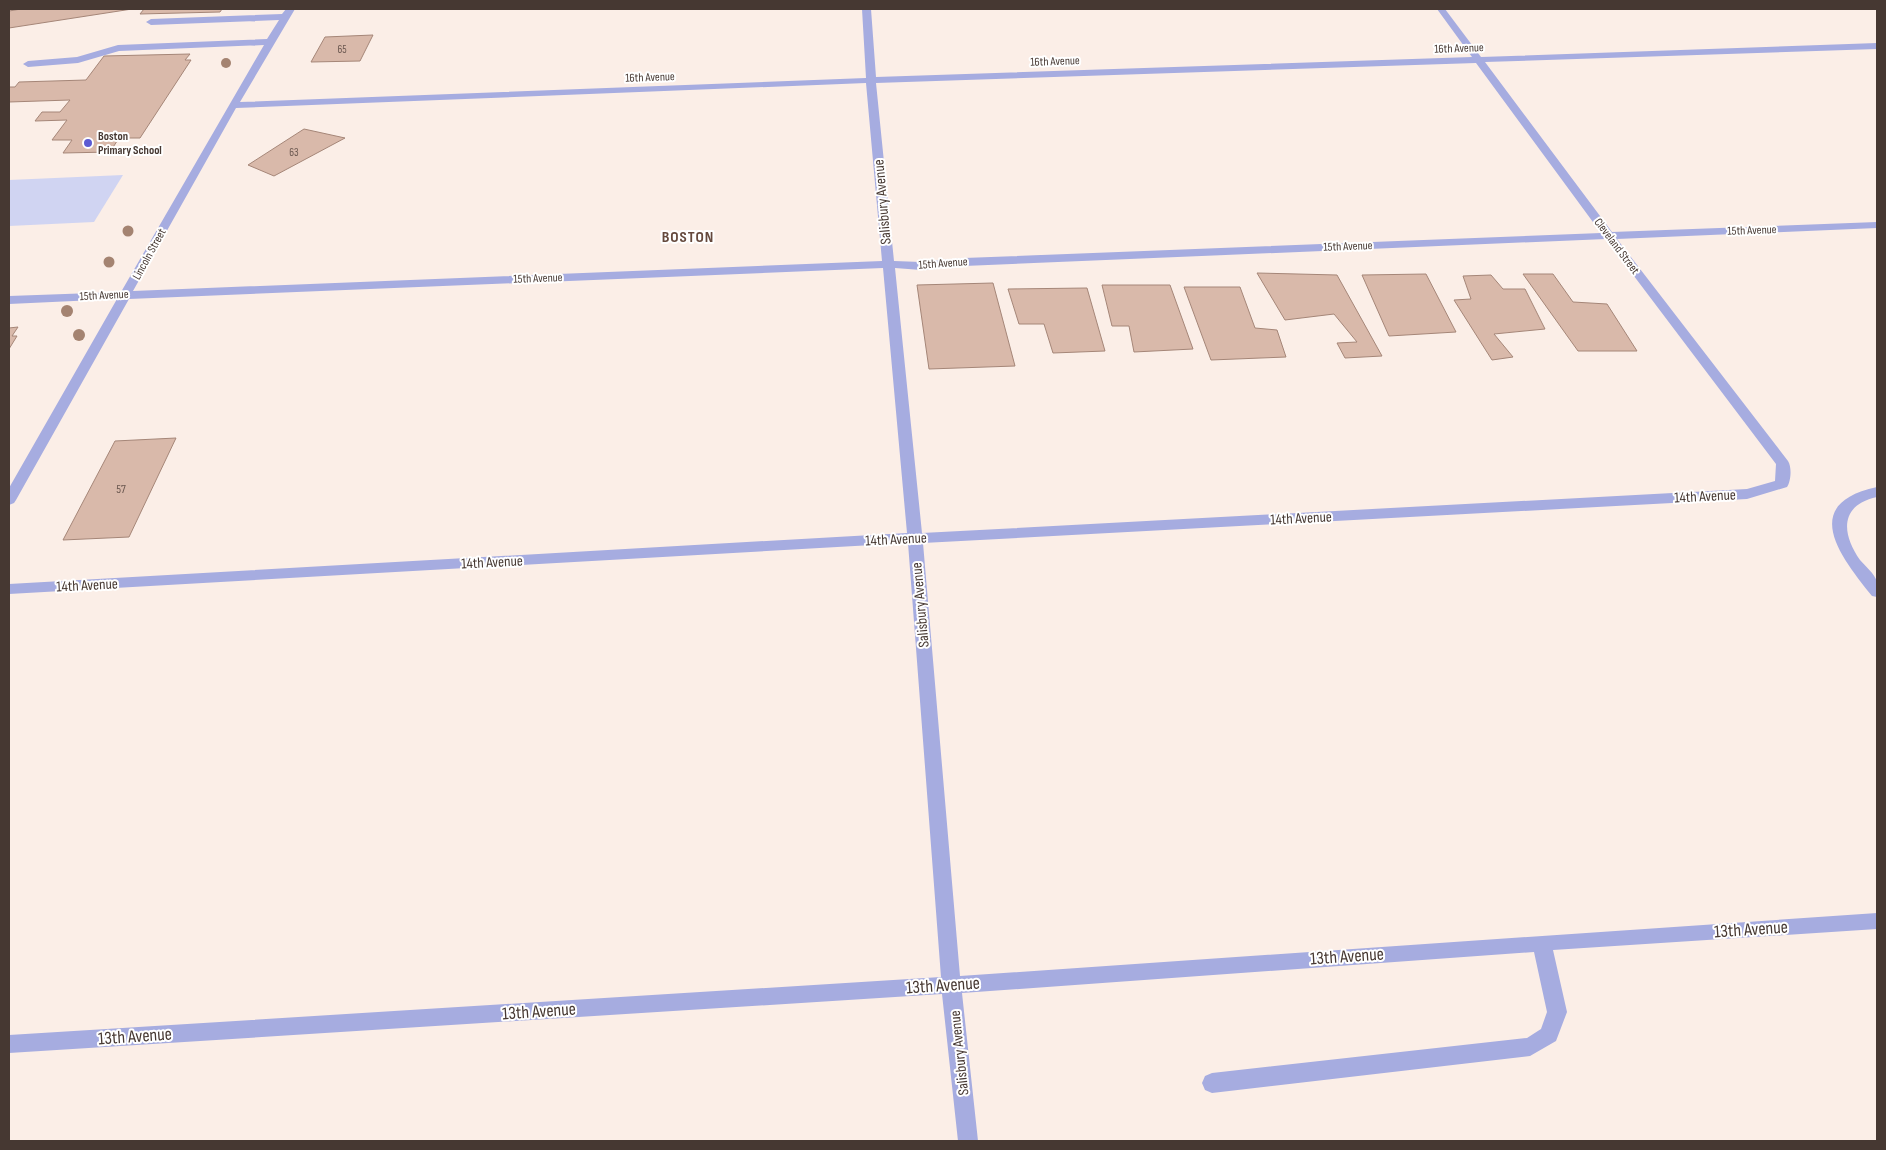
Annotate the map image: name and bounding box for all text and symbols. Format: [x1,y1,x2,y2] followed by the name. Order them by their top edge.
[1434,40,1484,57] street label: 16th Avenue
[337,43,347,56] house number: 65
[1030,53,1080,70] street label: 16th Avenue
[625,69,675,86] street label: 16th Avenue
[98,129,162,158] place label: Boston Primary School
[82,137,94,149] marker: Boston Primary School
[289,146,299,159] house number: 63
[869,159,896,245] street label: Salisbury Avenue
[1591,215,1643,278] street label: Cleveland Street
[1727,222,1777,239] street label: 15th Avenue
[129,226,170,282] street label: Lincoln Street
[662,228,714,247] district label: BOSTON
[1323,238,1373,255] street label: 15th Avenue
[918,254,968,273] street label: 15th Avenue
[513,270,563,287] street label: 15th Avenue
[79,287,129,304] street label: 15th Avenue
[116,482,126,497] house number: 57
[1674,485,1736,508] street label: 14th Avenue
[1270,507,1332,530] street label: 14th Avenue
[865,528,927,551] street label: 14th Avenue
[461,551,523,574] street label: 14th Avenue
[907,562,934,648] street label: Salisbury Avenue
[56,574,118,597] street label: 14th Avenue
[1713,916,1789,943] street label: 13th Avenue
[1309,943,1385,970] street label: 13th Avenue
[905,972,981,999] street label: 13th Avenue
[501,998,577,1025] street label: 13th Avenue
[946,1010,973,1096] street label: Salisbury Avenue
[97,1023,173,1050] street label: 13th Avenue

